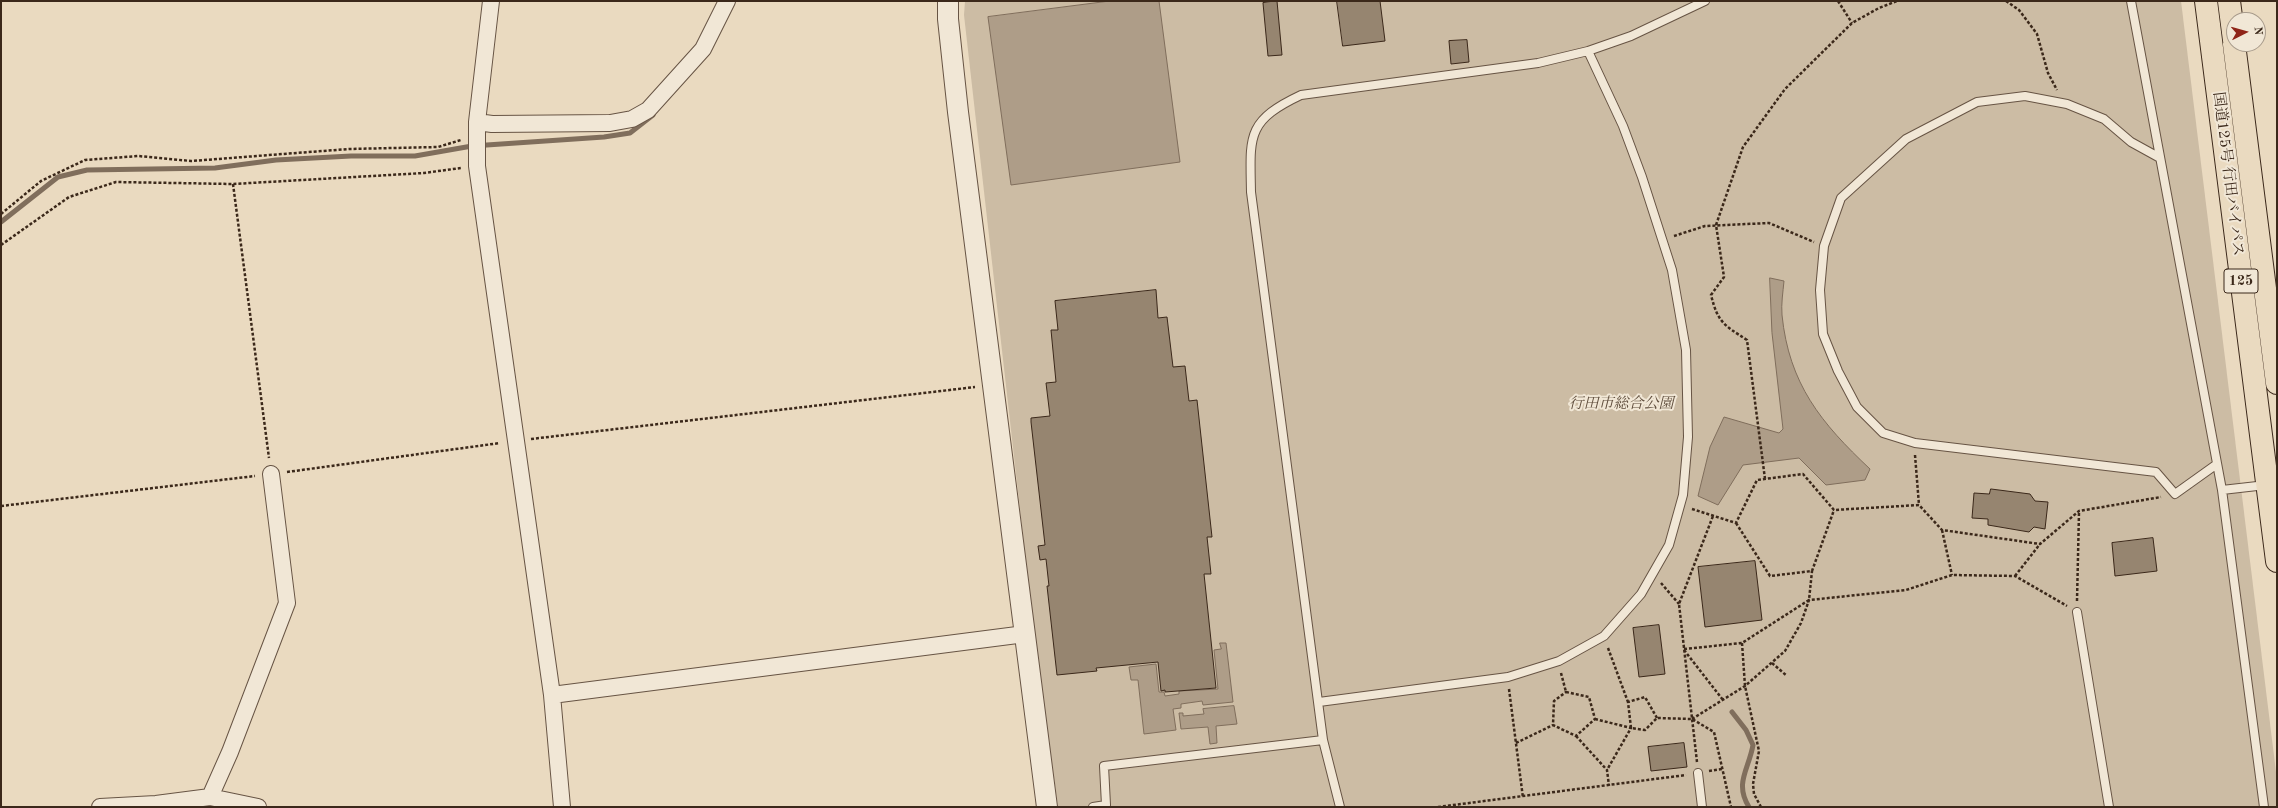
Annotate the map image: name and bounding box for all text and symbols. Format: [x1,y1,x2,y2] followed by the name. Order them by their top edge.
[2226,12,2266,52] north arrow
[2252,26,2263,36] text: N
[2209,91,2247,257] street label: 国道125号 行田バイパス
[2224,269,2258,293] road number: 125
[1569,395,1673,413] park label: 行田市総合公園

